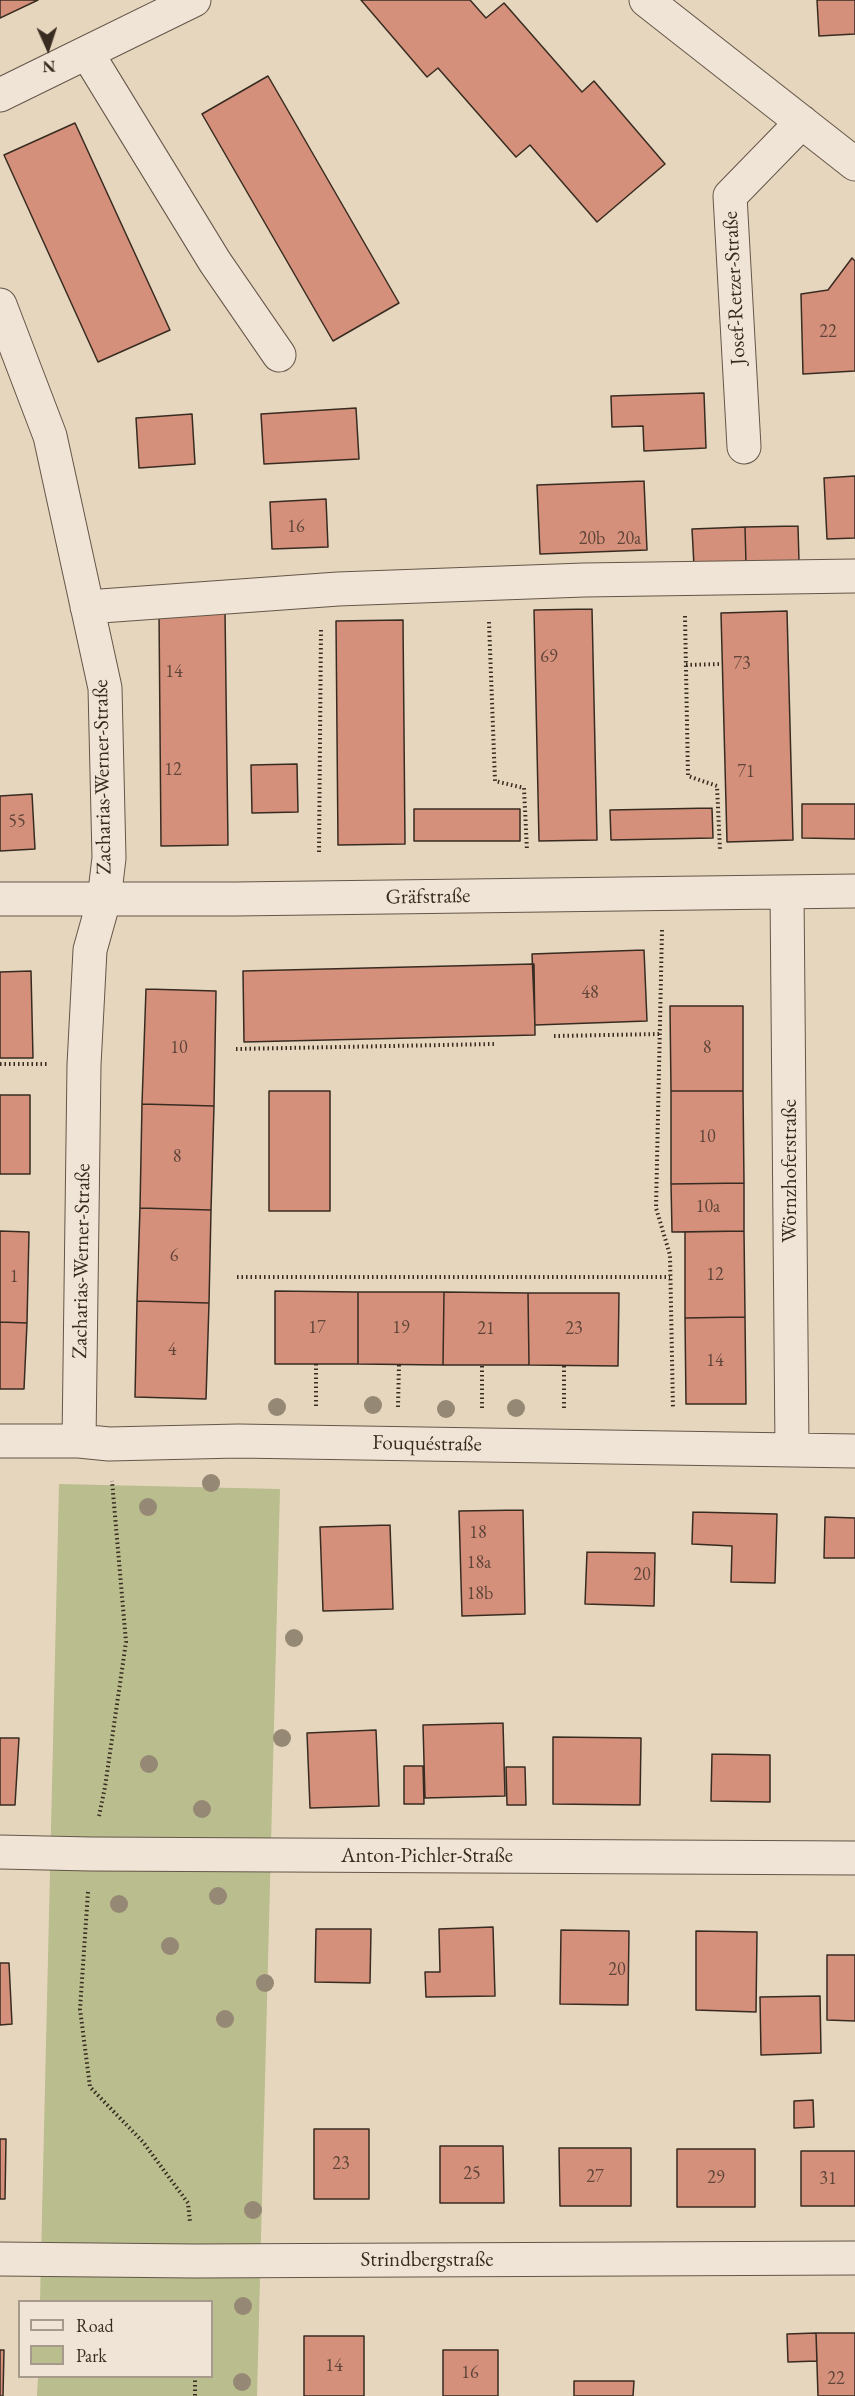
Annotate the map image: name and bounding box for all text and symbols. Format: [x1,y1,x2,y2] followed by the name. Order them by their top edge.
[18,18,78,78] north arrow
[42,56,56,77] text: N
[718,210,752,366] street label: Josef-Retzer-Straße
[819,321,837,343] house number: 22
[287,516,305,538] house number: 16
[579,528,605,550] house number: 20b
[617,528,641,550] house number: 20a
[540,646,558,668] house number: 69
[733,653,751,675] house number: 73
[165,661,183,683] house number: 14
[89,679,117,875] street label: Zacharias-Werner-Straße
[164,759,182,781] house number: 12
[737,761,755,783] house number: 71
[8,811,26,833] house number: 55
[385,884,471,910] street label: Gräfstraße
[581,982,599,1004] house number: 48
[170,1037,188,1059] house number: 10
[703,1037,711,1059] house number: 8
[777,1099,803,1243] street label: Wörnzhoferstraße
[698,1126,716,1148] house number: 10
[173,1146,181,1168] house number: 8
[68,1163,96,1359] street label: Zacharias-Werner-Straße
[696,1196,720,1218] house number: 10a
[170,1245,178,1267] house number: 6
[706,1264,724,1286] house number: 12
[10,1266,18,1288] house number: 1
[308,1317,326,1339] house number: 17
[392,1317,410,1339] house number: 19
[477,1318,495,1340] house number: 21
[565,1318,583,1340] house number: 23
[168,1339,176,1361] house number: 4
[706,1350,724,1372] house number: 14
[372,1430,482,1458] street label: Fouquéstraße
[469,1522,487,1544] house number: 18
[467,1552,491,1574] house number: 18a
[633,1564,651,1586] house number: 20
[467,1583,493,1605] house number: 18b
[341,1843,513,1869] street label: Anton-Pichler-Straße
[608,1959,626,1981] house number: 20
[332,2153,350,2175] house number: 23
[463,2163,481,2185] house number: 25
[586,2166,604,2188] house number: 27
[707,2167,725,2189] house number: 29
[819,2168,837,2190] house number: 31
[361,2247,493,2273] street label: Strindbergstraße
[18,2300,213,2378] legend
[76,2314,114,2337] text: Road
[76,2344,107,2367] text: Park
[325,2355,343,2377] house number: 14
[461,2362,479,2384] house number: 16
[827,2368,845,2390] house number: 22

